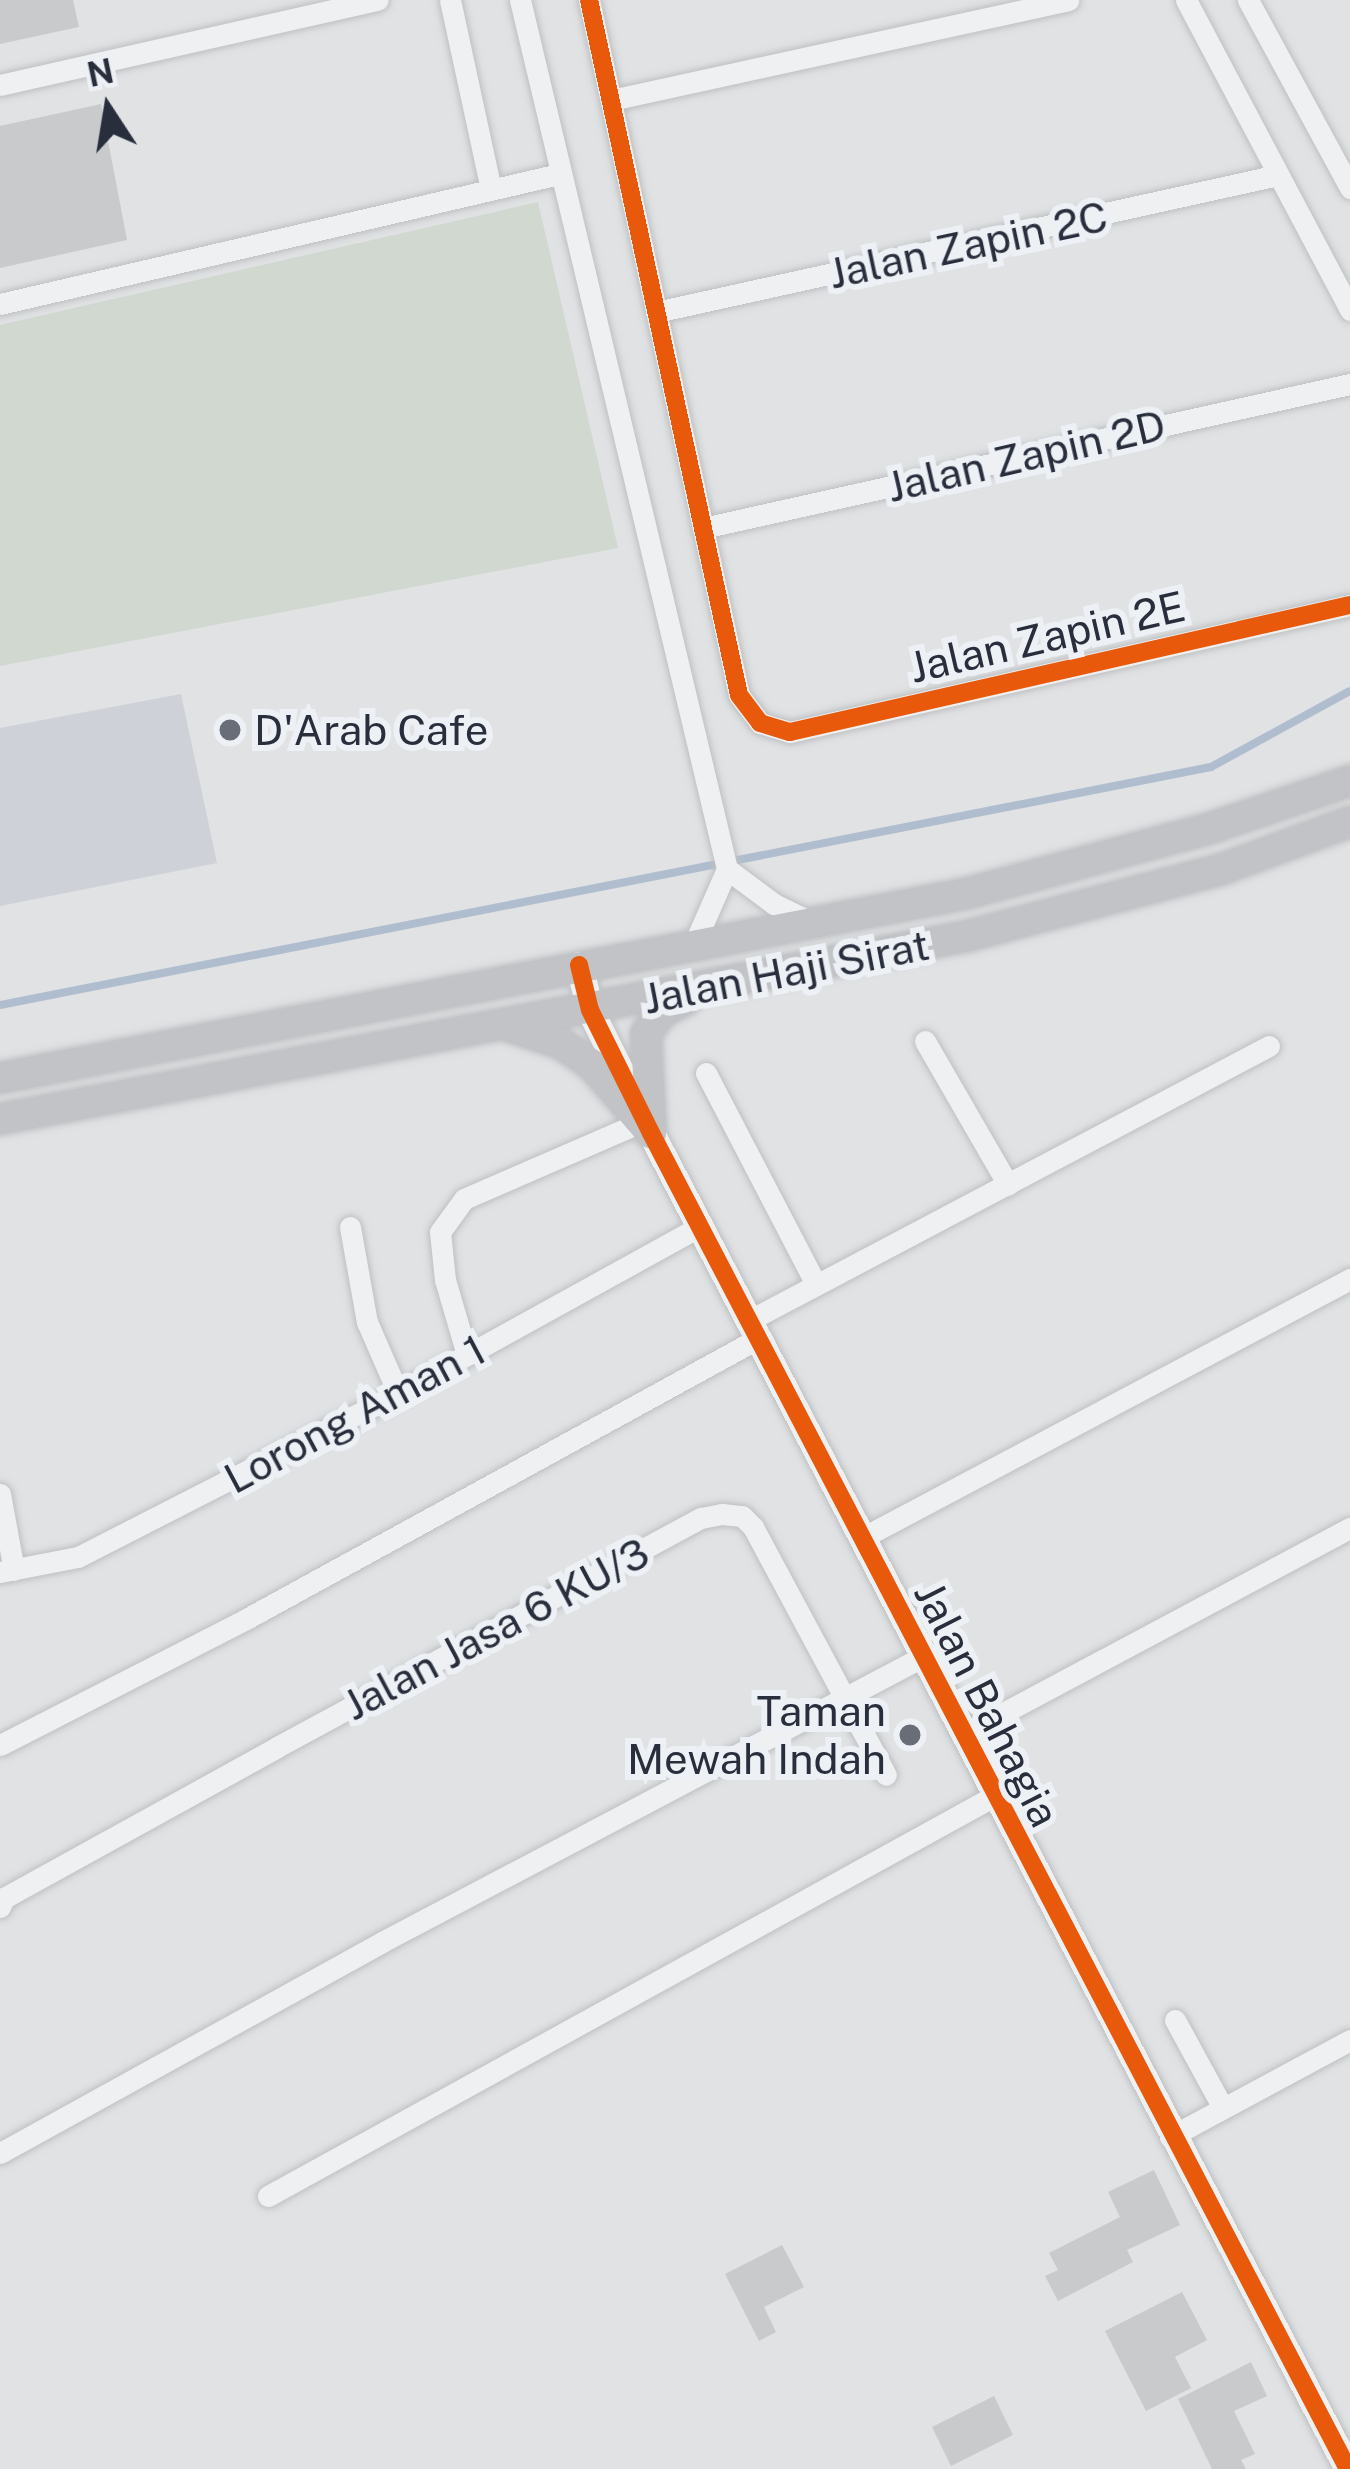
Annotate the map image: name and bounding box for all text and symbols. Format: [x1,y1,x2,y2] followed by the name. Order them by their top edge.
[48,48,168,168] north arrow
[84,52,117,94] text: N
[824,191,1112,299] street label: Jalan Zapin 2C
[882,399,1170,513] street label: Jalan Zapin 2D
[904,581,1190,693] street label: Jalan Zapin 2E
[254,705,489,755] place label: D'Arab Cafe
[217,717,243,743] marker: D'Arab Cafe
[639,920,933,1024] street label: Jalan Haji Sirat
[216,1324,494,1504] street label: Lorong Aman 1
[335,1527,657,1731] street label: Jalan Jasa 6 KU/3
[904,1573,1070,1835] street label: Jalan Bahagia
[627,1686,886,1784] place label: Taman Mewah Indah
[897,1722,923,1748] marker: Taman Mewah Indah

